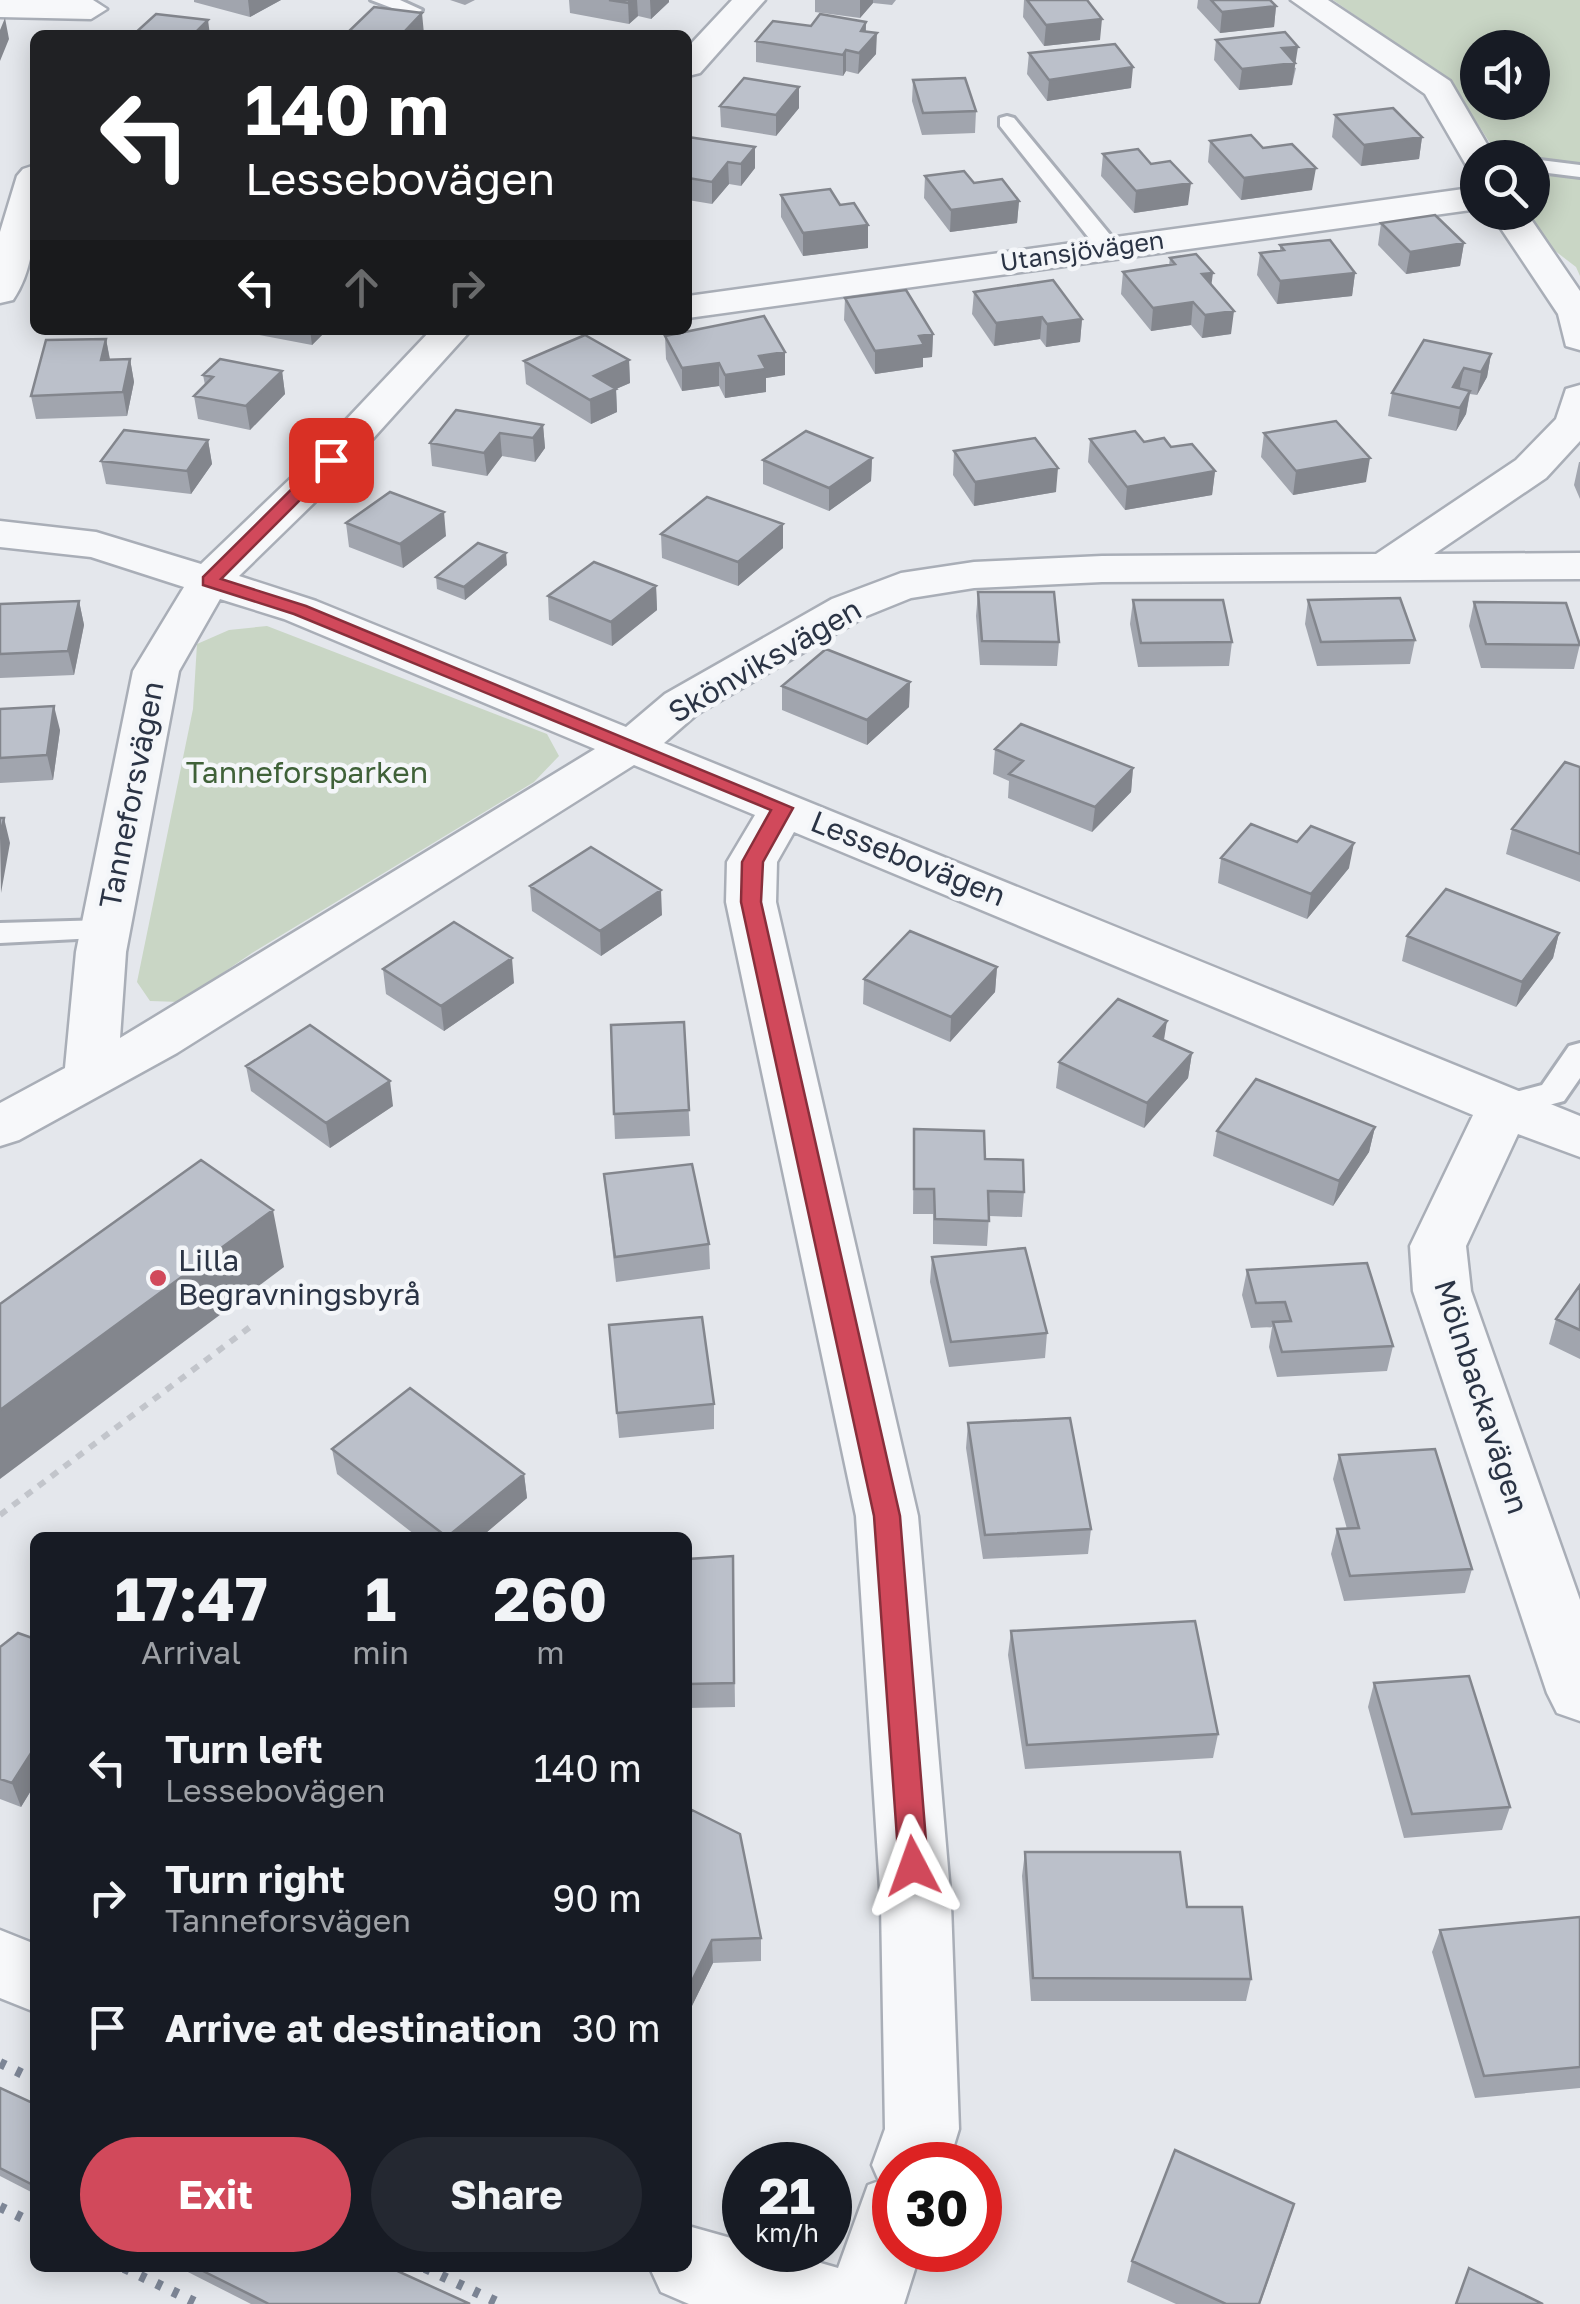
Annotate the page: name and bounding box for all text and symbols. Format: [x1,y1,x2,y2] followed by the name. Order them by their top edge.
[1460,30,1550,230] map controls
[1460,30,1550,120] button: sound
[245,66,449,150] text: 140 m
[80,70,210,200] icon: left
[1460,140,1550,230] button: search
[245,151,555,205] text: Lessebovägen
[998,224,1166,277] street label: Utansjövägen
[229,260,284,315] icon: left
[334,260,389,315] icon: ahead
[439,260,494,315] icon: right
[289,418,374,503] pin
[304,433,359,488] icon: arrive
[662,590,867,730] street label: Skönviksvägen
[91,678,171,911] street label: Tanneforsvägen
[186,754,428,790] park label: Tanneforsparken
[806,803,1011,913] street label: Lessebovägen
[178,1242,421,1312] place label: Lilla Begravningsbyrå
[147,1267,169,1289] marker: Lilla Begravningsbyrå
[1427,1275,1537,1518] street label: Mölnbackavägen
[115,1562,268,1634] text: 17:47
[365,1562,396,1634] text: 1
[494,1562,607,1634] text: 260
[141,1633,241,1671] text: Arrival
[352,1633,409,1671] text: min
[536,1633,565,1671] text: m
[165,1726,323,1771] text: Turn left
[80,1740,135,1795] icon: left
[534,1745,642,1790] text: 140 m
[165,1771,385,1809] text: Lessebovägen
[861,1814,965,1918] position arrow
[165,1856,345,1901] text: Turn right
[80,1870,135,1925] icon: right
[552,1875,642,1920] text: 90 m
[165,1901,411,1939] text: Tanneforsvägen
[80,2000,135,2055] icon: arrive
[165,2005,542,2050] text: Arrive at destination
[572,2005,661,2050] text: 30 m
[80,2137,351,2252] button: Exit
[371,2137,642,2252] button: Share
[872,2142,1002,2272] speed limit sign: 30
[759,2165,815,2225] text: 21
[755,2217,819,2248] text: km/h

